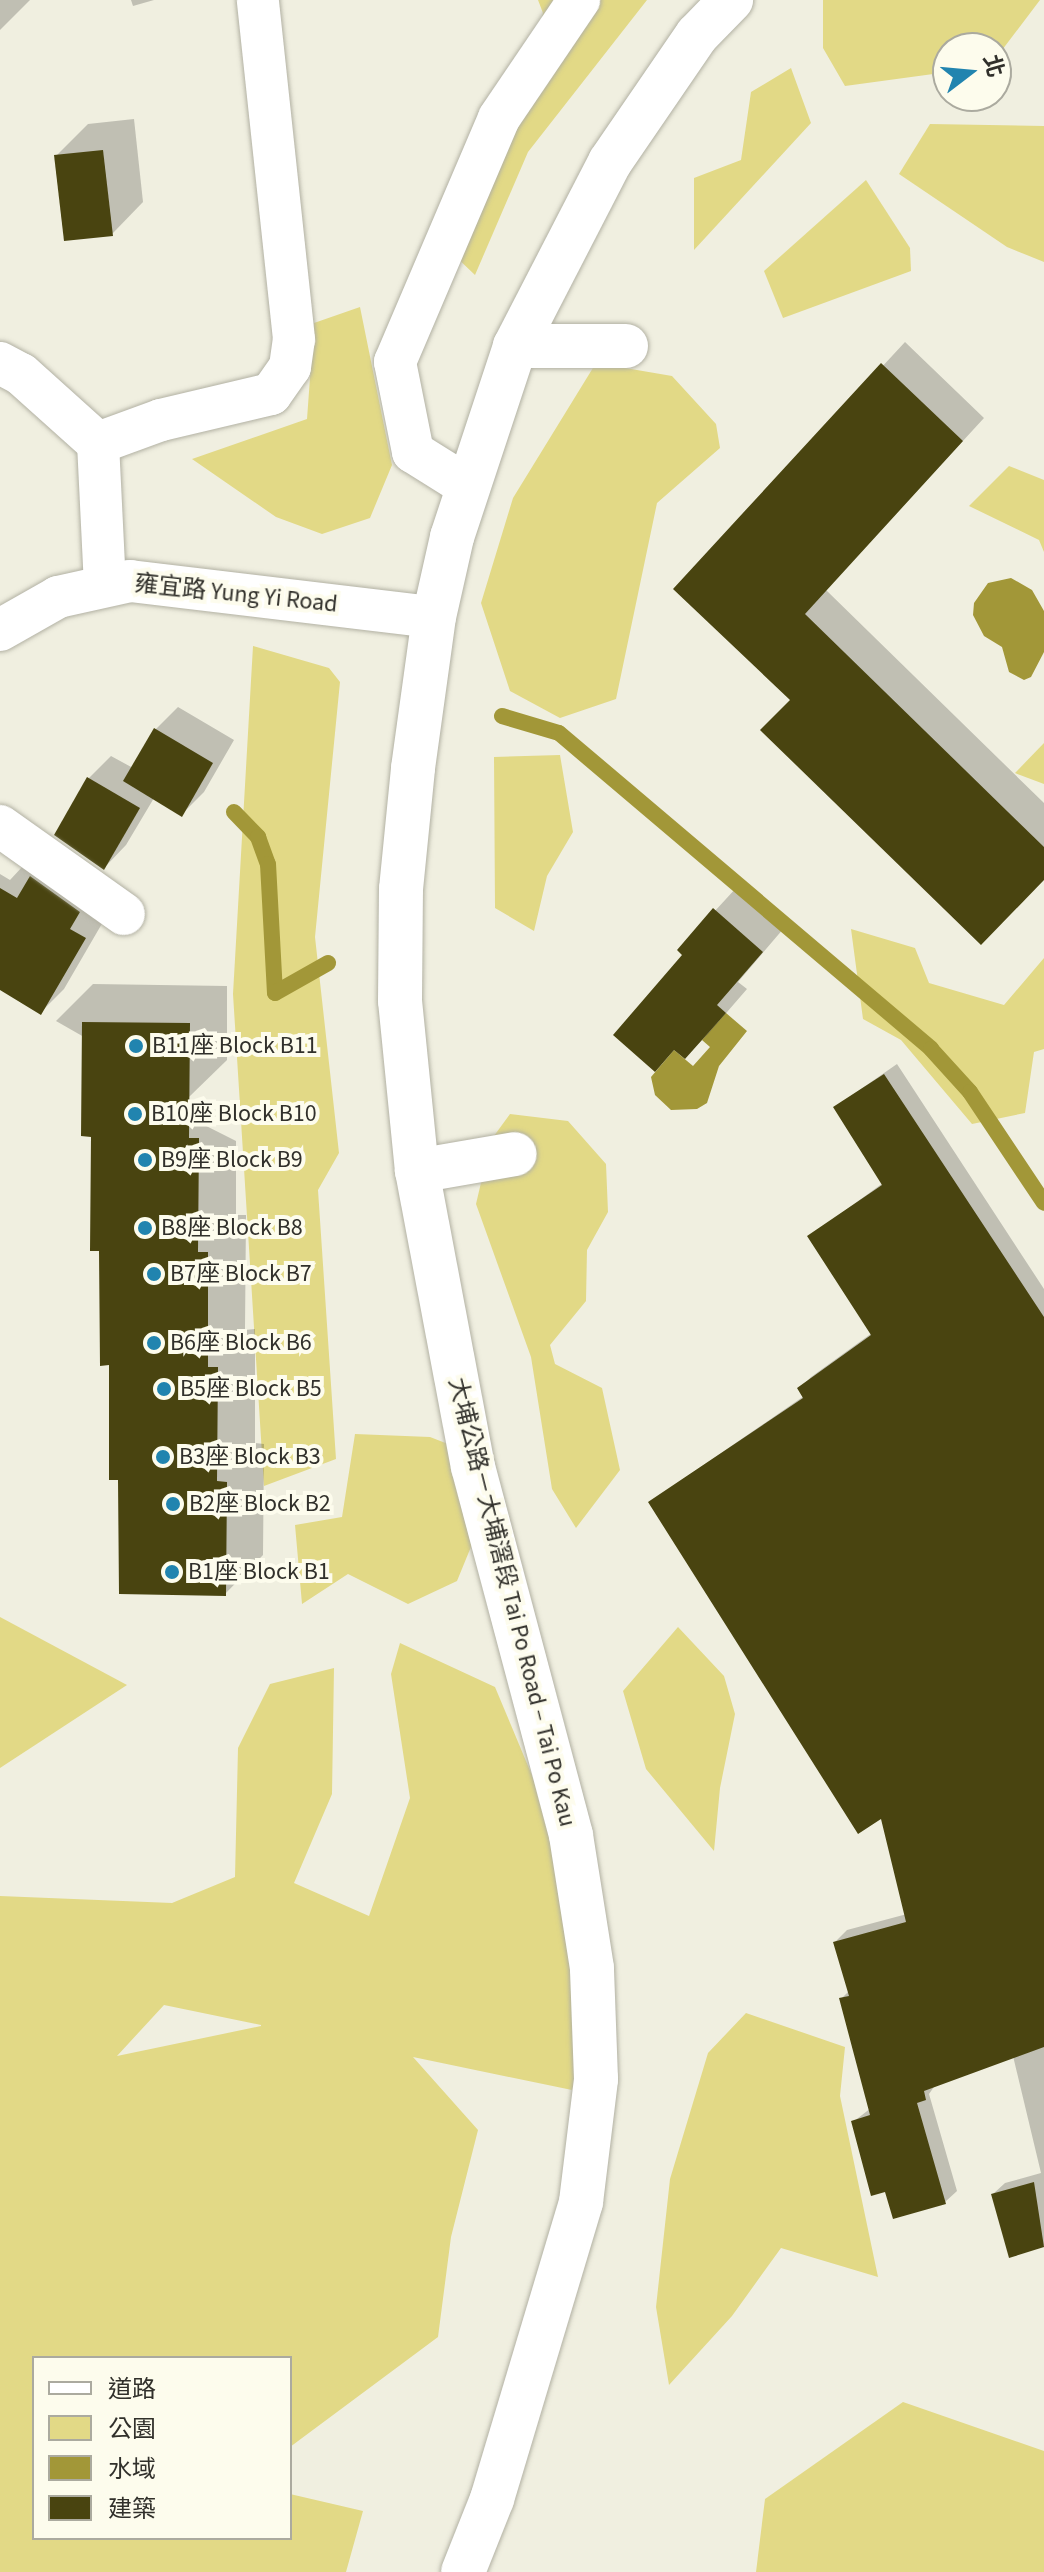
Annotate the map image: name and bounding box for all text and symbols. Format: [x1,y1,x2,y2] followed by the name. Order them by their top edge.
[932,32,1012,112] north arrow
[975,51,1012,81] text: 北
[133,569,339,619] street label: 雍宜路 Yung Yi Road
[152,1032,318,1060] place label: B11座 Block B11
[127,1037,145,1055] marker: B11座 Block B11
[151,1100,317,1128] place label: B10座 Block B10
[126,1105,144,1123] marker: B10座 Block B10
[161,1146,303,1174] place label: B9座 Block B9
[136,1151,154,1169] marker: B9座 Block B9
[161,1214,303,1242] place label: B8座 Block B8
[136,1219,154,1237] marker: B8座 Block B8
[170,1260,312,1288] place label: B7座 Block B7
[145,1265,163,1283] marker: B7座 Block B7
[170,1329,312,1357] place label: B6座 Block B6
[145,1334,163,1352] marker: B6座 Block B6
[442,1374,582,1830] street label: 大埔公路－大埔滘段 Tai Po Road – Tai Po Kau
[180,1375,322,1403] place label: B5座 Block B5
[155,1380,173,1398] marker: B5座 Block B5
[179,1443,321,1471] place label: B3座 Block B3
[154,1448,172,1466] marker: B3座 Block B3
[189,1490,331,1518] place label: B2座 Block B2
[164,1495,182,1513] marker: B2座 Block B2
[188,1558,330,1586] place label: B1座 Block B1
[163,1563,181,1581] marker: B1座 Block B1
[32,2356,292,2540] legend
[108,2372,156,2407] text: 道路
[108,2412,156,2447] text: 公園
[108,2452,156,2487] text: 水域
[108,2492,156,2527] text: 建築

